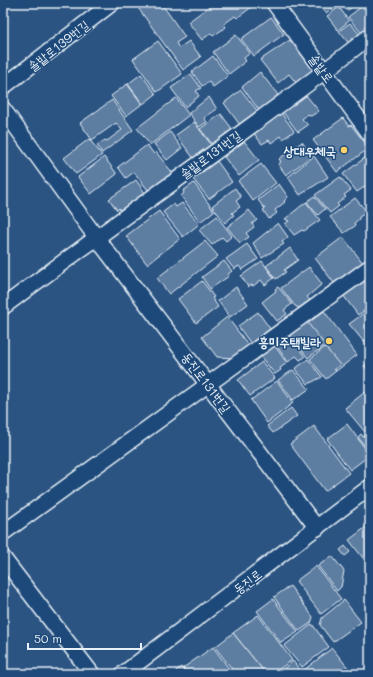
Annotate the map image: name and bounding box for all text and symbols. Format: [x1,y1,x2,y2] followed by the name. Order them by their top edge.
[24,16,92,74] street label: 솔밭로139번길
[306,50,338,86] street label: 솔밭로
[176,126,244,182] street label: 솔밭로131번길
[283,142,337,159] place label: 상대우체국
[339,145,349,155] marker: 상대우체국
[258,333,322,350] place label: 흥미주택빌라
[324,336,334,346] marker: 흥미주택빌라
[179,348,235,416] street label: 동진로131번길
[229,565,265,597] street label: 동진로
[28,625,141,651] scale bar
[34,630,62,646] text: 50 m

